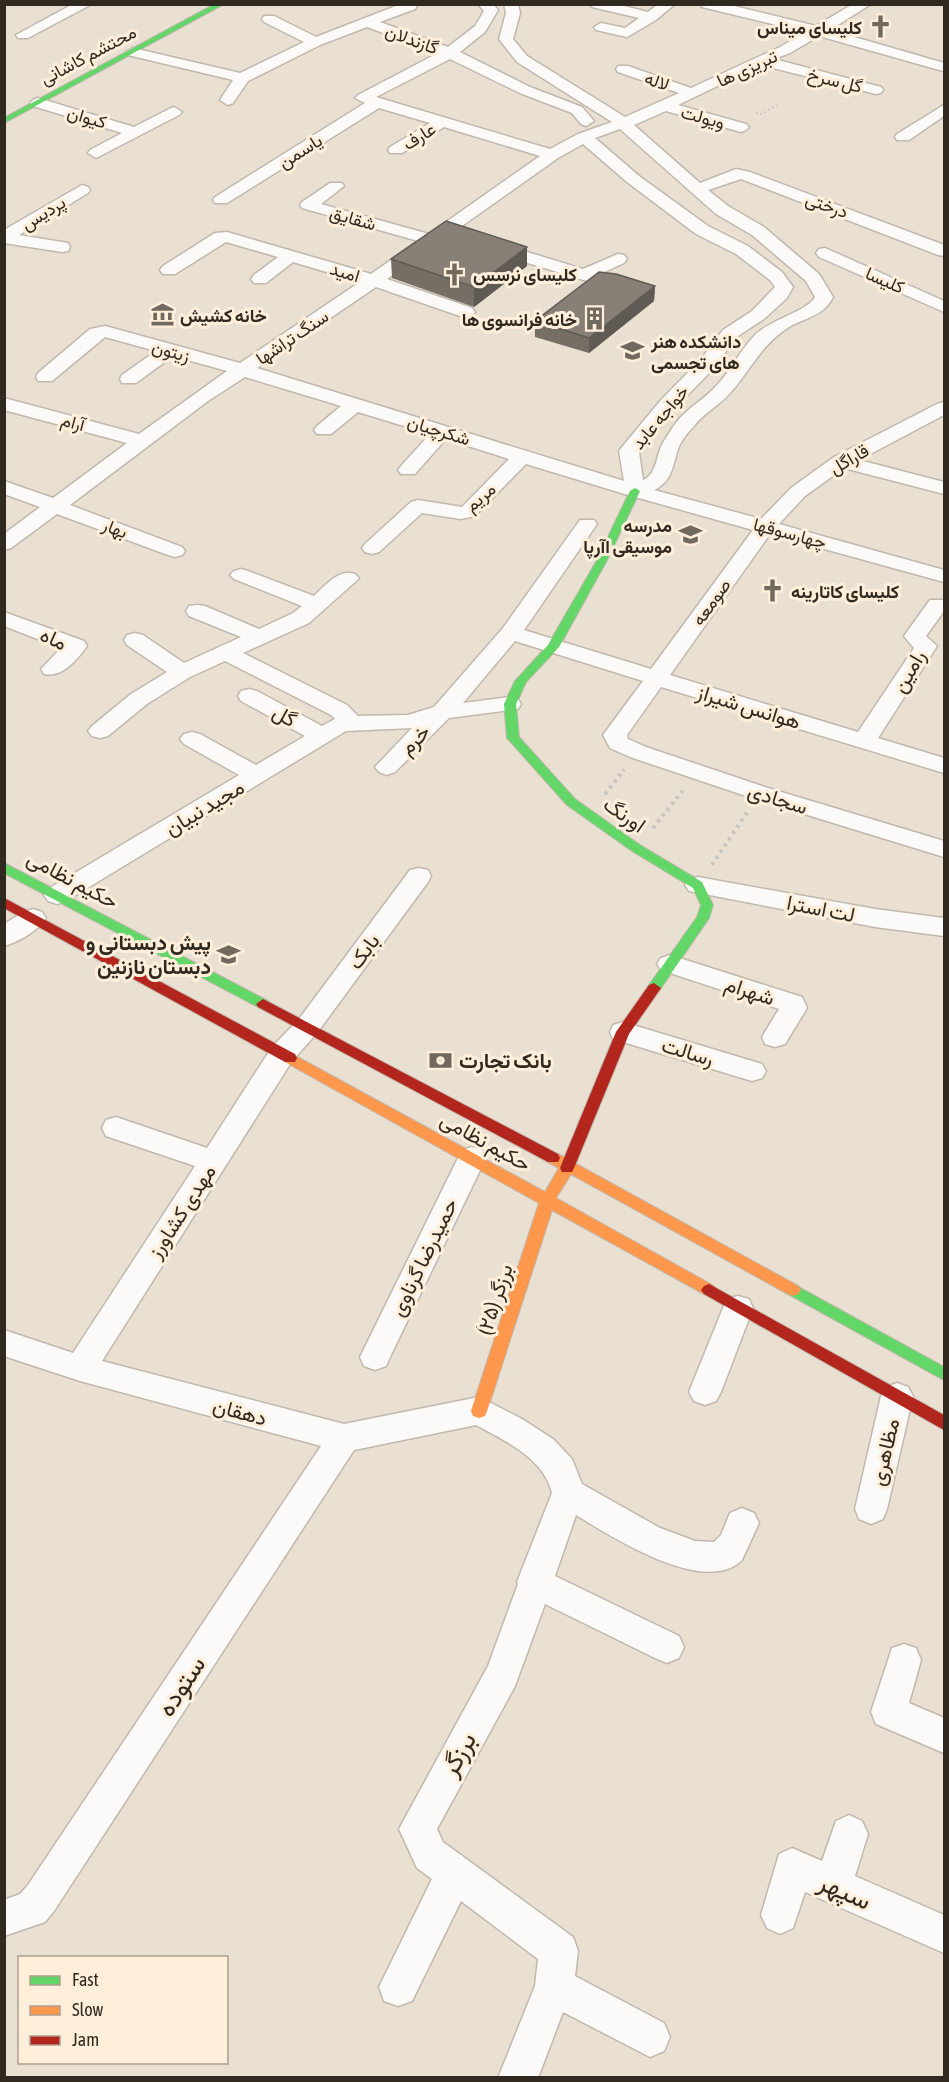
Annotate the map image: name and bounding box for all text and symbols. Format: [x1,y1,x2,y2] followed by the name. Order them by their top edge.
[867,14,893,40] church icon: کلیسای میناس
[757,17,862,39] place label: کلیسای میناس
[382,20,441,59] street label: گازندلان
[36,21,141,91] street label: محتشم کاشانی
[713,45,781,92] street label: تبریزی ها
[805,63,865,99] street label: گل سرخ
[642,67,672,95] street label: لاله
[65,101,109,134] street label: کیوان
[679,101,727,134] street label: ویولت
[399,118,440,155] street label: عارف
[274,129,326,173] street label: یاسمن
[803,188,851,223] street label: درختی
[17,191,70,236] street label: پردیس
[327,201,379,236] street label: شقایق
[328,258,362,286] street label: امید
[442,261,468,287] church icon: کلیسای نرسس
[862,262,908,298] street label: کلیسا
[473,264,577,286] place label: کلیسای نرسس
[149,302,175,328] museum icon: خانه کشیش
[180,305,267,327] place label: خانه کشیش
[252,305,333,370] street label: سنگ تراشها
[582,306,608,332] building icon: خانه فرانسوی ها
[462,309,577,331] place label: خانه فرانسوی ها
[650,331,741,374] place label: دانشکده هنر های تجسمی
[149,336,192,367] street label: زیتون
[620,338,646,364] school or university icon: دانشکده هنر های تجسمی
[627,381,694,454] street label: خواجه عابد
[58,409,89,438] street label: آرام
[405,411,473,451] street label: شکرچیان
[826,439,873,479] street label: قاراگل
[460,478,501,517] street label: مریم
[98,513,131,543] street label: بهار
[751,513,829,555] street label: چهارسوقها
[583,515,672,559] place label: مدرسه موسیقی اآرپا
[677,522,703,548] school or university icon: مدرسه موسیقی اآرپا
[687,575,736,630] street label: صومعه
[760,578,786,604] church icon: کلیسای کاتارینه
[791,581,899,603] place label: کلیسای کاتارینه
[37,622,71,654] street label: ماه
[886,645,931,698] street label: رامین
[693,679,804,735] street label: هوانس شیراز
[268,699,301,732] street label: گل
[394,719,436,761] street label: خرم
[160,774,248,841] street label: مجید نبیان
[745,778,811,819] street label: سجادی
[598,791,651,839] street label: اورنگ
[22,845,123,916] street label: حکیم نظامی
[784,890,857,928] street label: لت استرا
[342,929,385,974] street label: بابک
[86,930,211,980] place label: پیش دبستانی و دبستان نازنین
[216,941,242,967] school or university icon: پیش دبستانی و دبستان نازنین
[721,971,778,1012] street label: شهرام
[658,1032,717,1072] street label: رسالت
[428,1047,454,1073] bank icon: بانک تجارت
[459,1048,552,1074] place label: بانک تجارت
[435,1106,535,1178] street label: حکیم نظامی
[141,1160,222,1264] street label: مهدی کشاورز
[384,1194,464,1321] street label: حمیدرضا گرناوی
[471,1261,519,1338] street label: برزگر (۲۵)
[210,1392,270,1431] street label: دهقان
[865,1416,905,1488] street label: مظاهری
[150,1650,212,1722] street label: ستوده
[433,1727,483,1782] street label: برزگر
[812,1866,876,1918] street label: سپهر
[18,1956,228,2064] legend
[72,1969,99,1990] text: Fast
[72,1999,103,2020] text: Slow
[72,2029,99,2050] text: Jam

